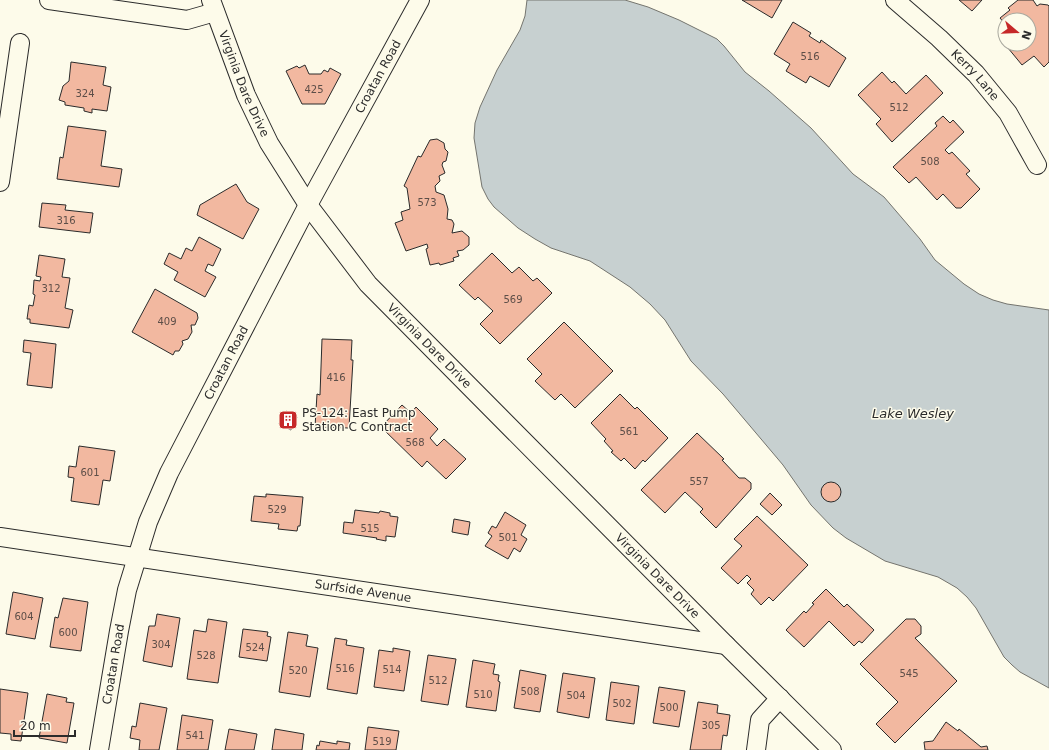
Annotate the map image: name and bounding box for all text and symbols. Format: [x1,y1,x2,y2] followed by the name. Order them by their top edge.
[997,12,1037,52] north arrow
[216,29,272,139] street label: Virginia Dare Drive
[1018,29,1034,42] text: N
[352,38,404,116] street label: Croatan Road
[948,47,1002,103] street label: Kerry Lane
[800,51,820,62] house number: 516
[304,84,324,95] house number: 425
[75,88,95,99] house number: 324
[889,102,909,113] house number: 512
[920,156,940,167] house number: 508
[417,197,437,208] house number: 573
[56,215,76,226] house number: 316
[41,283,61,294] house number: 312
[503,294,523,305] house number: 569
[384,301,474,391] street label: Virginia Dare Drive
[157,316,177,327] house number: 409
[201,323,251,402] street label: Croatan Road
[326,372,346,383] house number: 416
[302,406,416,434] place label: PS-124: East Pump Station C Contract
[872,406,954,421] water label: Lake Wesley
[277,409,299,431] building icon: PS-124: East Pump Station C Contract
[619,426,639,437] house number: 561
[405,437,425,448] house number: 568
[80,467,100,478] house number: 601
[689,476,709,487] house number: 557
[267,504,287,515] house number: 529
[360,523,380,534] house number: 515
[612,531,702,621] street label: Virginia Dare Drive
[498,532,518,543] house number: 501
[314,577,412,605] street label: Surfside Avenue
[14,611,34,622] house number: 604
[100,623,127,706] street label: Croatan Road
[58,627,78,638] house number: 600
[151,639,171,650] house number: 304
[245,642,265,653] house number: 524
[196,650,216,661] house number: 528
[335,663,355,674] house number: 516
[382,664,402,675] house number: 514
[288,665,308,676] house number: 520
[899,668,919,679] house number: 545
[428,675,448,686] house number: 512
[520,686,540,697] house number: 508
[473,689,493,700] house number: 510
[566,690,586,701] house number: 504
[612,698,632,709] house number: 502
[659,702,679,713] house number: 500
[14,712,75,738] scale bar
[20,719,51,733] text: 20 m
[701,720,721,731] house number: 305
[185,730,205,741] house number: 541
[372,736,392,747] house number: 519

